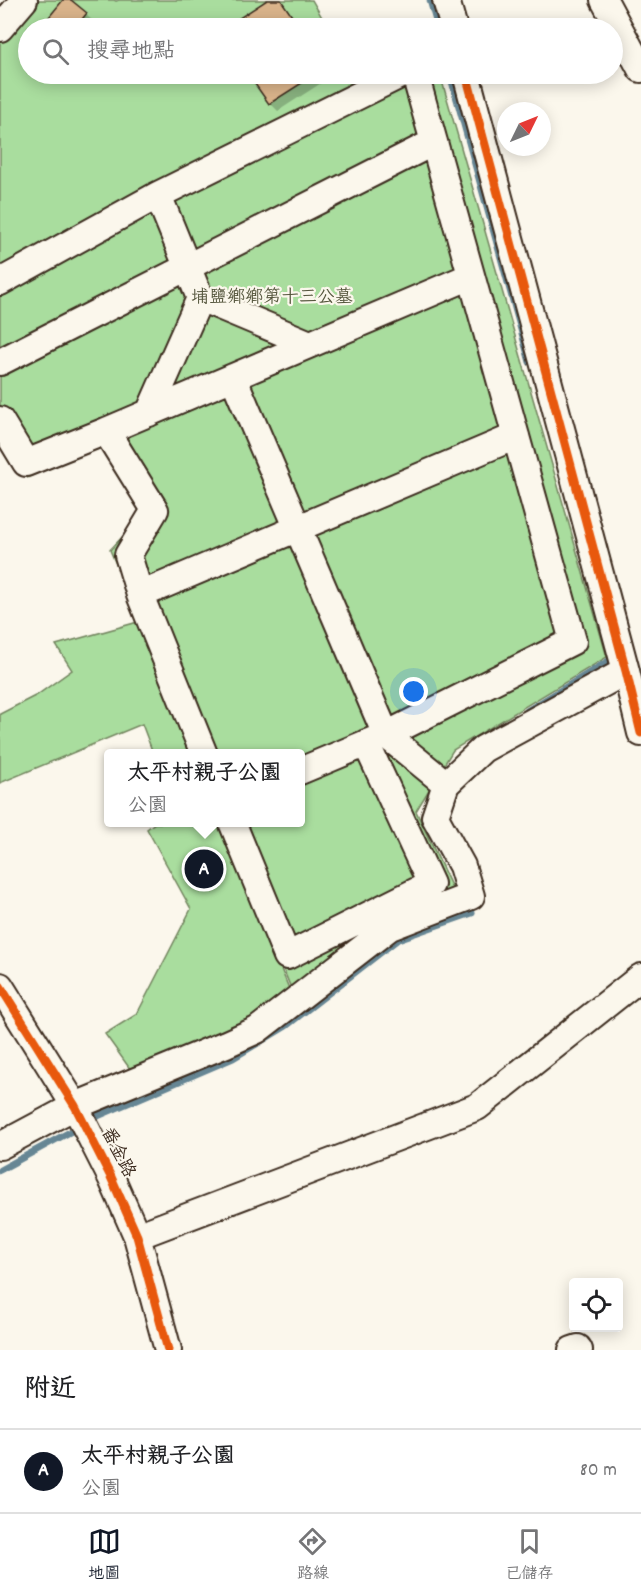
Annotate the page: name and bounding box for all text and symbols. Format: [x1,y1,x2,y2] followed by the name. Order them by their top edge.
[18,18,623,84] search box
[39,35,72,68] icon: search
[87,37,175,68] text: 搜尋地點
[497,102,551,156] north arrow
[191,286,353,311] park label: 埔鹽鄉鄉第十三公墓
[399,677,428,706] your location
[104,749,305,827] popup
[127,759,282,790] text: 太平村親子公園
[127,793,167,821] text: 公園
[184,846,224,892] pin: A
[94,1123,140,1183] street label: 番金路
[569,1278,623,1332] map controls
[569,1278,623,1332] button: locate
[24,1372,76,1409] text: 附近
[81,1442,235,1473] text: 太平村親子公園
[38,1457,49,1485] text: A
[580,1457,617,1485] text: 80 m
[81,1476,121,1504] text: 公園
[88,1525,121,1586] tab: 地圖
[296,1525,329,1586] tab: 路線
[505,1525,553,1586] tab: 已儲存

